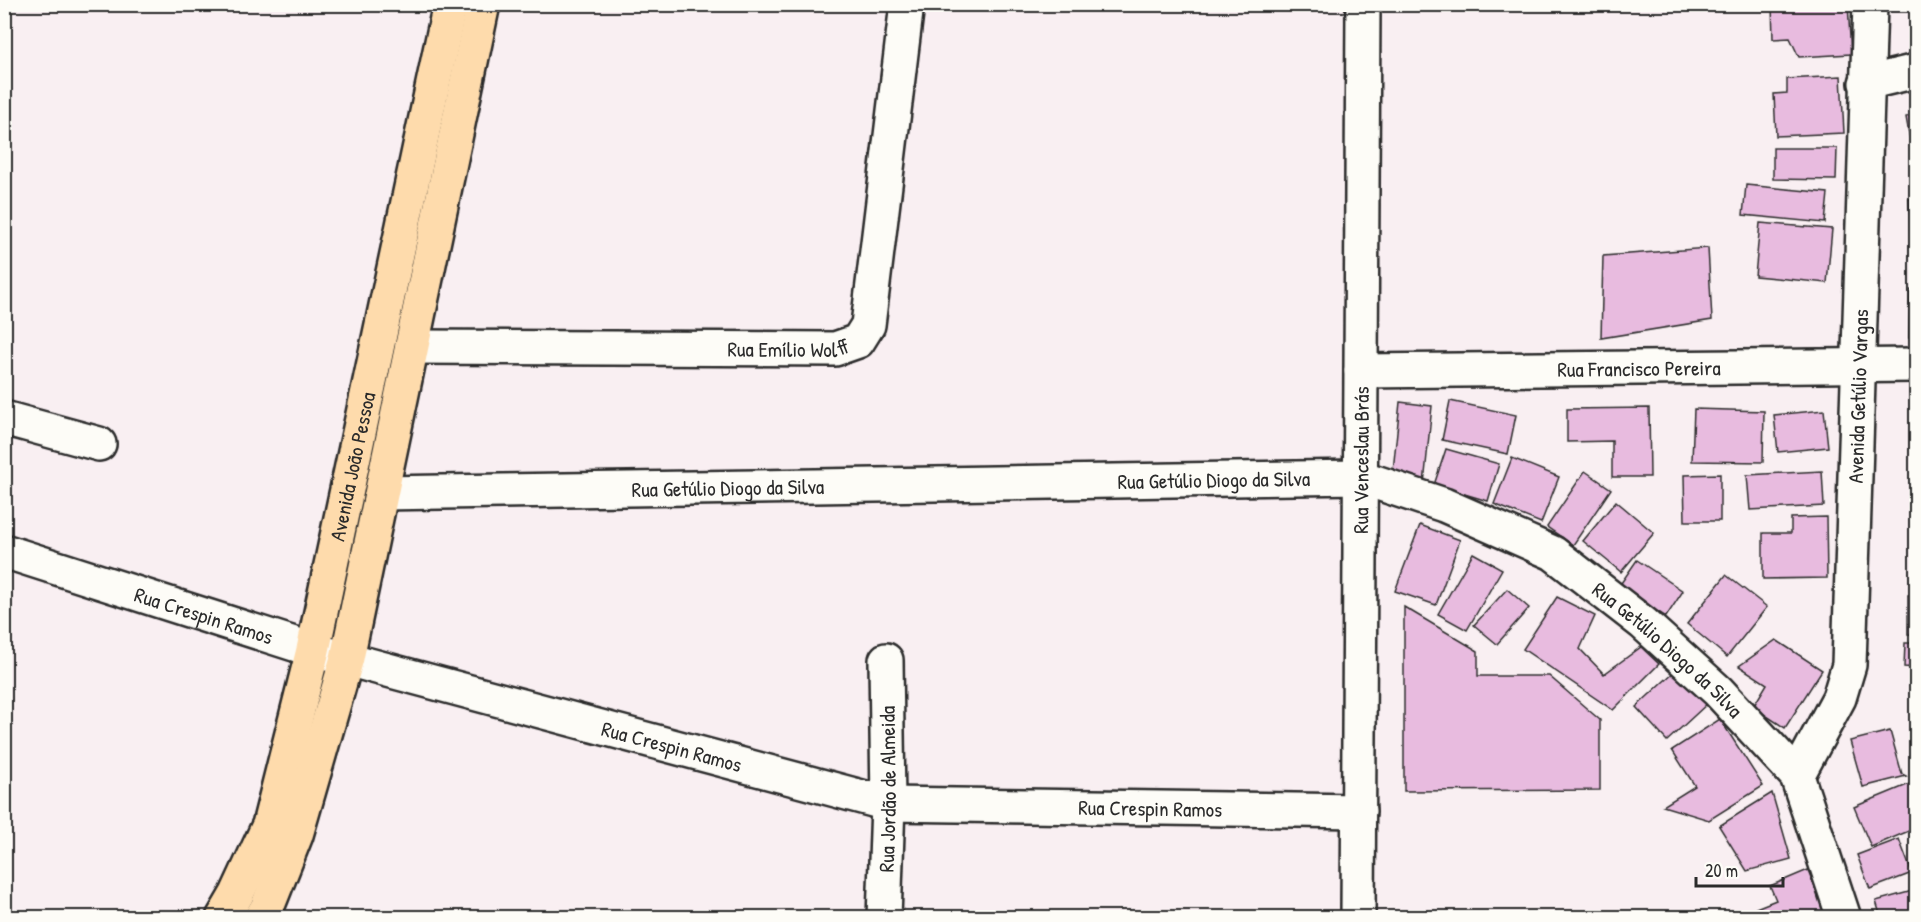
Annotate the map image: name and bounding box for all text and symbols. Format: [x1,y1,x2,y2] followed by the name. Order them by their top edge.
[1840,309,1875,484] street label: Avenida Getúlio Vargas
[727,331,853,364] street label: Rua Emílio Wolff
[1557,353,1721,383] street label: Rua Francisco Pereira
[1346,386,1375,534] street label: Rua Venceslau Brás
[322,389,382,544] street label: Avenida João Pessoa
[1117,463,1310,495] street label: Rua Getúlio Diogo da Silva
[631,471,824,503] street label: Rua Getúlio Diogo da Silva
[1587,575,1750,724] street label: Rua Getúlio Diogo da Silva
[131,579,277,651] street label: Rua Crespin Ramos
[871,706,903,873] street label: Rua Jordão de Almeida
[599,714,745,779] street label: Rua Crespin Ramos
[1078,792,1222,823] street label: Rua Crespin Ramos
[1696,850,1783,888] scale bar
[1705,858,1738,883] text: 20 m

